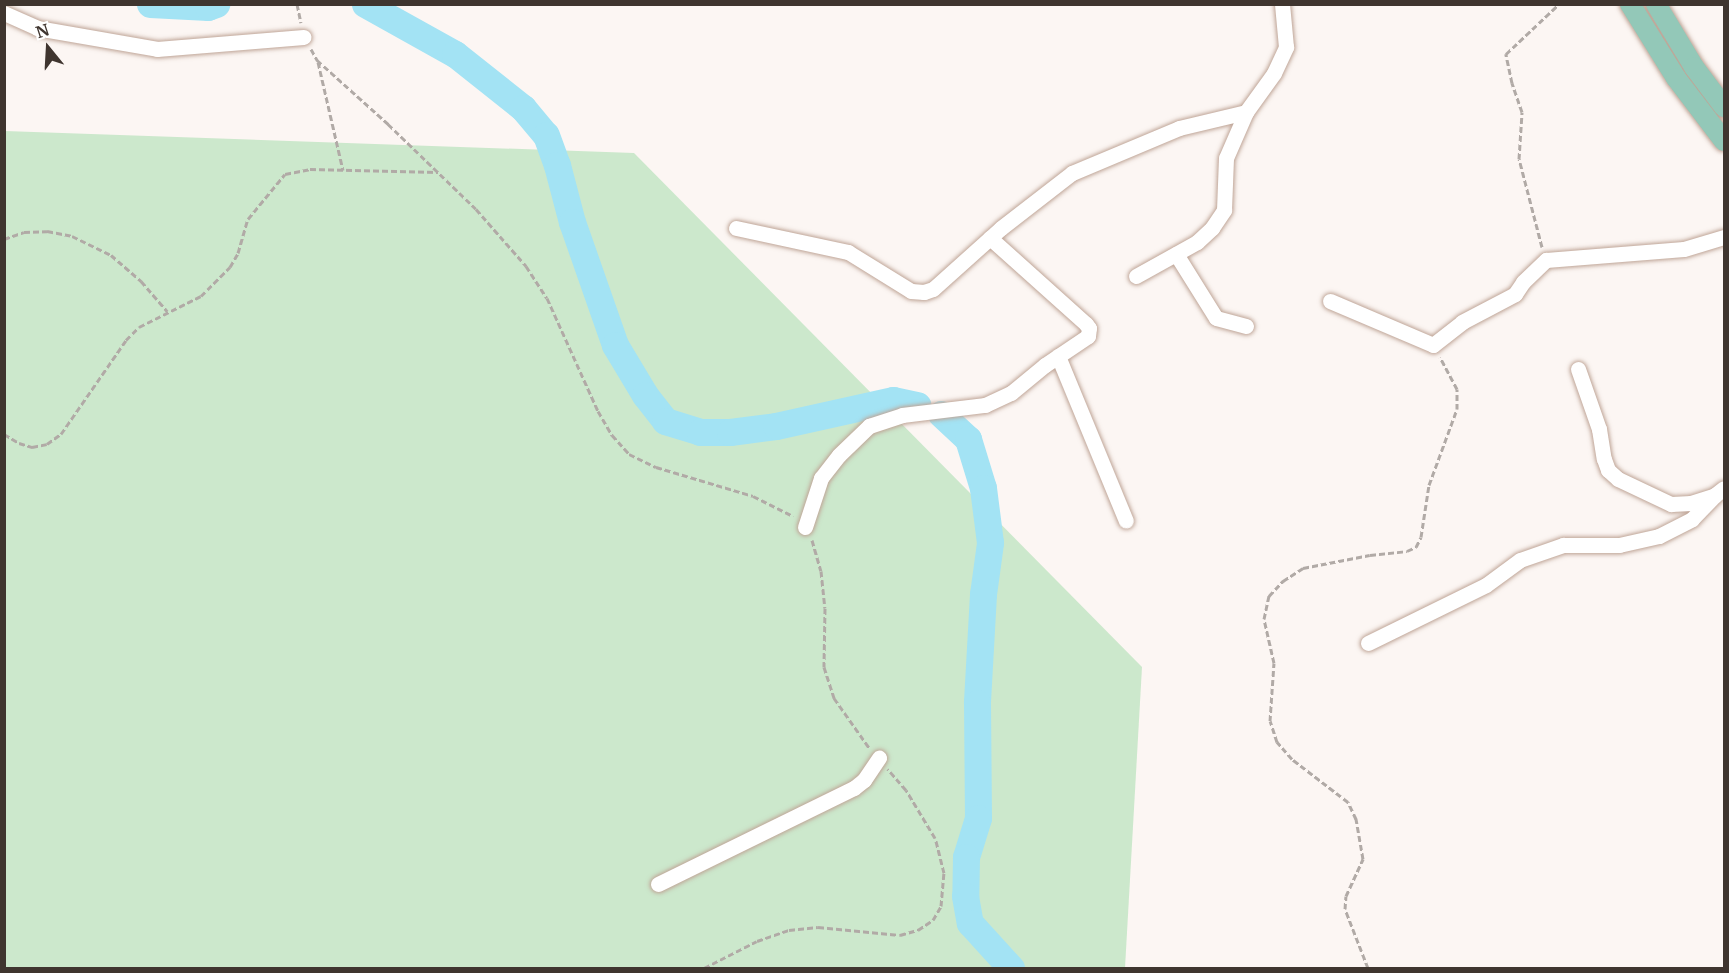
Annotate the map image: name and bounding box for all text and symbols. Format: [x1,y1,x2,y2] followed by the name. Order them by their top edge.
[18,18,78,78] north arrow
[33,19,52,42] text: N

